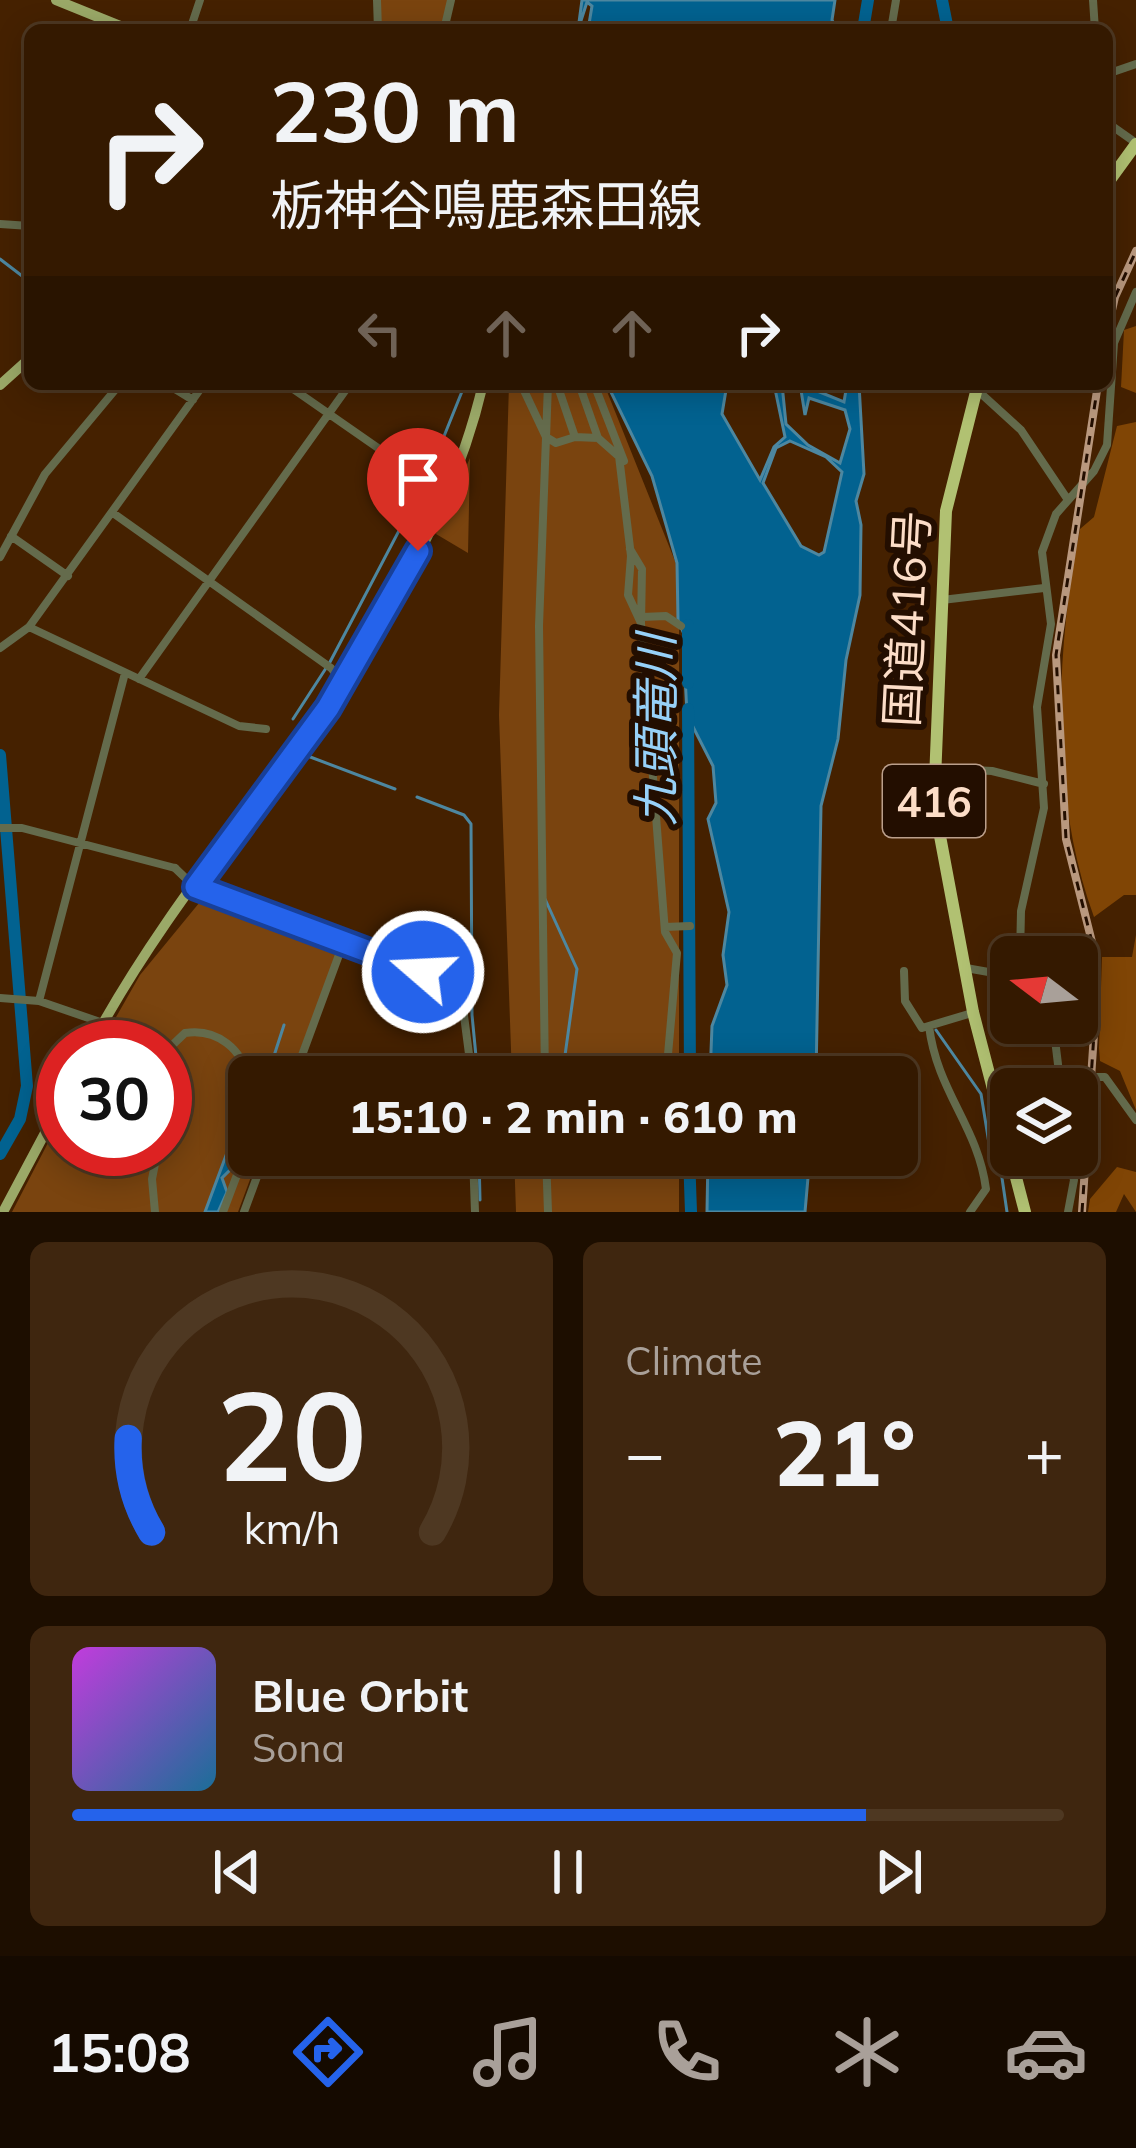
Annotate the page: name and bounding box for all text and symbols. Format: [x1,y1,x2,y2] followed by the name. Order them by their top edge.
[270,58,520,163] text: 230 m
[72,72,228,228] icon: right
[270,171,702,239] text: 栃神谷鳴鹿森田線
[347,300,413,366] icon: left
[473,300,539,366] icon: ahead
[599,300,665,366] icon: ahead
[725,300,791,366] icon: right
[367,428,469,551] pin
[385,446,451,512] icon: arrive
[872,510,940,728] street label: 国道416号
[625,629,685,826] water label: 九頭竜川
[883,765,985,837] road number: 416
[360,909,486,1035] position arrow
[990,936,1098,1044] north arrow
[990,936,1098,1176] map controls
[36,1020,192,1176] speed limit sign: 30
[990,1068,1098,1176] button: layers
[348,1088,798,1144] text: 15:10 · 2 min · 610 m
[625,1336,763,1385] text: Climate
[217,1356,366,1512] text: 20
[773,1396,916,1509] text: 21°
[625,1411,665,1494] text: −
[1024,1411,1064,1494] text: +
[243,1501,340,1555] text: km/h
[252,1667,468,1723] text: Blue Orbit
[252,1723,345,1772] text: Sona
[204,1839,270,1905] icon: previous
[535,1839,601,1905] icon: pause
[866,1839,932,1905] icon: next
[286,2010,370,2094] icon: directions
[466,2010,550,2094] icon: music
[645,2010,729,2094] icon: phone
[825,2010,909,2094] icon: climate
[1004,2010,1088,2094] icon: car
[48,2018,191,2086] text: 15:08

